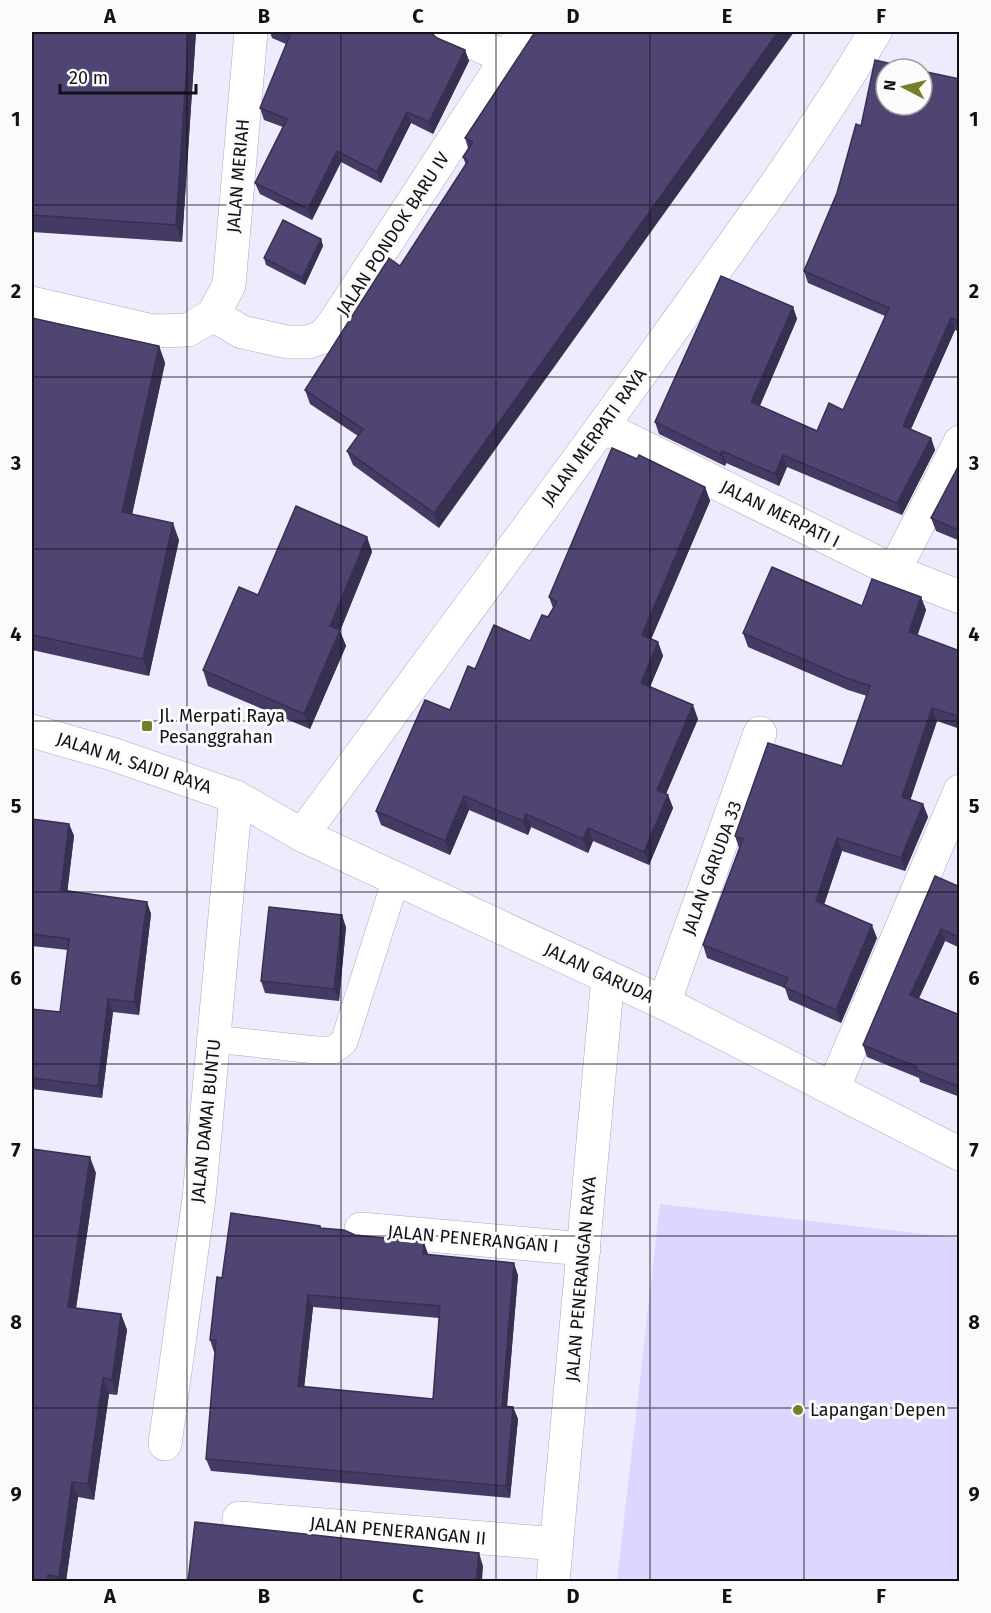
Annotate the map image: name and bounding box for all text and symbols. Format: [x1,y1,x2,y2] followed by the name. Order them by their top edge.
[103,4,117,28] text: A
[258,4,270,28] text: B
[412,4,424,28] text: C
[566,4,580,28] text: D
[722,4,732,28] text: E
[876,4,886,28] text: F
[60,57,196,95] scale bar
[874,57,934,117] north arrow
[69,67,108,89] text: 20 m
[880,79,900,92] text: N
[11,107,21,131] text: 1
[969,107,979,131] text: 1
[222,118,254,234] street label: JALAN MERIAH
[332,148,454,320] street label: JALAN PONDOK BARU IV
[11,279,21,303] text: 2
[969,279,979,303] text: 2
[537,363,652,510] street label: JALAN MERPATI RAYA
[10,451,21,475] text: 3
[968,451,979,475] text: 3
[717,476,843,552] street label: JALAN MERPATI I
[10,622,22,646] text: 4
[968,622,980,646] text: 4
[159,705,285,748] place label: Jl. Merpati Raya Pesanggrahan
[140,719,154,733] marker: Jl. Merpati Raya Pesanggrahan
[54,728,215,799] street label: JALAN M. SAIDI RAYA
[11,794,22,818] text: 5
[969,794,980,818] text: 5
[678,798,746,938] street label: JALAN GARUDA 33
[541,938,658,1008] street label: JALAN GARUDA
[10,966,22,990] text: 6
[968,966,980,990] text: 6
[186,1038,226,1204] street label: JALAN DAMAI BUNTU
[11,1138,21,1162] text: 7
[969,1138,979,1162] text: 7
[561,1175,601,1383] street label: JALAN PENERANGAN RAYA
[387,1221,559,1257] street label: JALAN PENERANGAN I
[10,1310,22,1334] text: 8
[968,1310,980,1334] text: 8
[810,1399,946,1421] place label: Lapangan Depen
[791,1403,805,1417] marker: Lapangan Depen
[10,1482,22,1506] text: 9
[968,1482,980,1506] text: 9
[309,1512,487,1550] street label: JALAN PENERANGAN II
[103,1584,117,1608] text: A
[258,1584,270,1608] text: B
[412,1584,424,1608] text: C
[566,1584,580,1608] text: D
[722,1584,732,1608] text: E
[876,1584,886,1608] text: F

